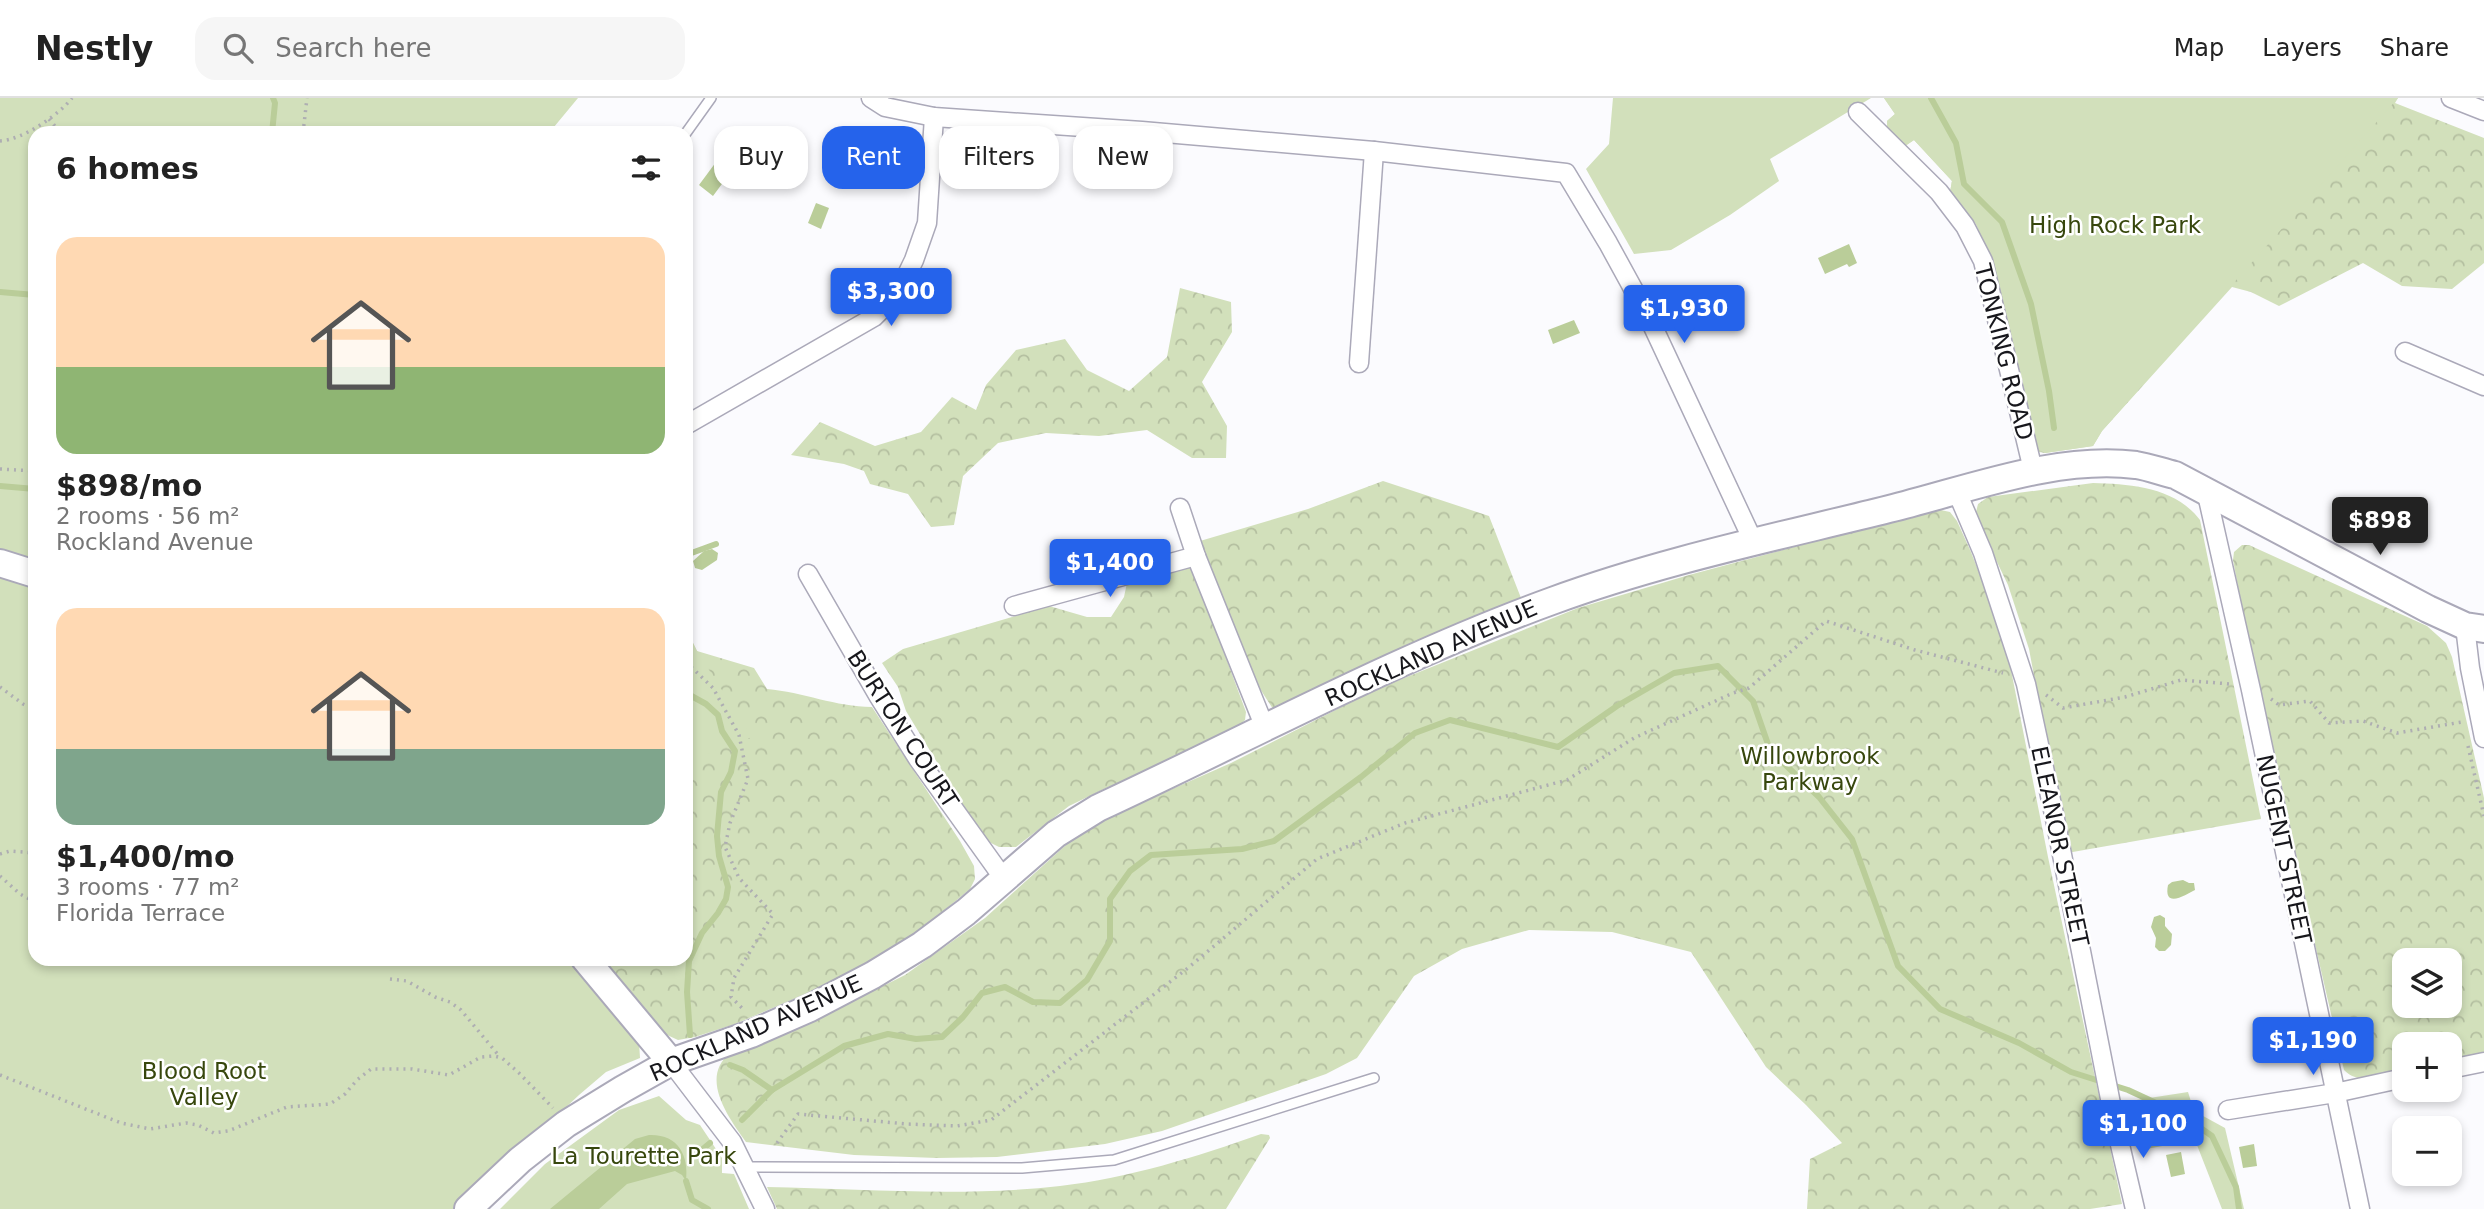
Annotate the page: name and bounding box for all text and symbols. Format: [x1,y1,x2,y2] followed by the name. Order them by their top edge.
[195,17,685,80] search box
[35,29,153,68] text: Nestly
[219,29,257,67] icon: search
[275,33,431,63] text: Search here
[2174,34,2224,62] text: Map
[2262,34,2342,62] text: Layers
[2380,34,2449,62] text: Share
[714,126,808,189] chip: Buy
[822,126,925,189] chip: Rent
[939,126,1059,189] chip: Filters
[1073,126,1173,189] chip: New
[627,149,665,187] icon: filters
[56,151,199,186] text: 6 homes
[2029,212,2202,238] park label: High Rock Park
[1969,260,2038,443] street label: TONKING ROAD
[834,268,948,328] pin: $3,300
[847,278,935,304] text: $3,300
[298,282,424,408] icon: home
[1627,286,1741,345] pin: $1,930
[1640,295,1728,321] text: $1,930
[56,468,202,503] text: $898/mo
[2339,498,2421,557] pin: $898
[56,503,240,529] text: 2 rooms · 56 m²
[2348,507,2412,533] text: $898
[56,529,253,555] text: Rockland Avenue
[1053,540,1167,599] pin: $1,400
[1066,549,1154,575] text: $1,400
[1321,594,1541,712] street label: ROCKLAND AVENUE
[842,645,964,814] street label: BURTON COURT
[298,653,424,779] icon: home
[1740,743,1880,795] park label: Willowbrook Parkway
[2026,744,2094,949] street label: ELEANOR STREET
[2251,752,2317,947] street label: NUGENT STREET
[56,839,235,874] text: $1,400/mo
[56,874,240,900] text: 3 rooms · 77 m²
[56,900,225,926] text: Florida Terrace
[2392,948,2462,1186] map controls
[2392,948,2462,1018] button: layers
[646,969,866,1087] street label: ROCKLAND AVENUE
[2256,1018,2370,1077] pin: $1,190
[2269,1027,2357,1053] text: $1,190
[2392,1032,2462,1102] button: +
[142,1058,266,1110] park label: Blood Root Valley
[2086,1100,2200,1160] pin: $1,100
[2099,1110,2187,1136] text: $1,100
[2392,1116,2462,1186] button: −
[551,1143,737,1169] park label: La Tourette Park

